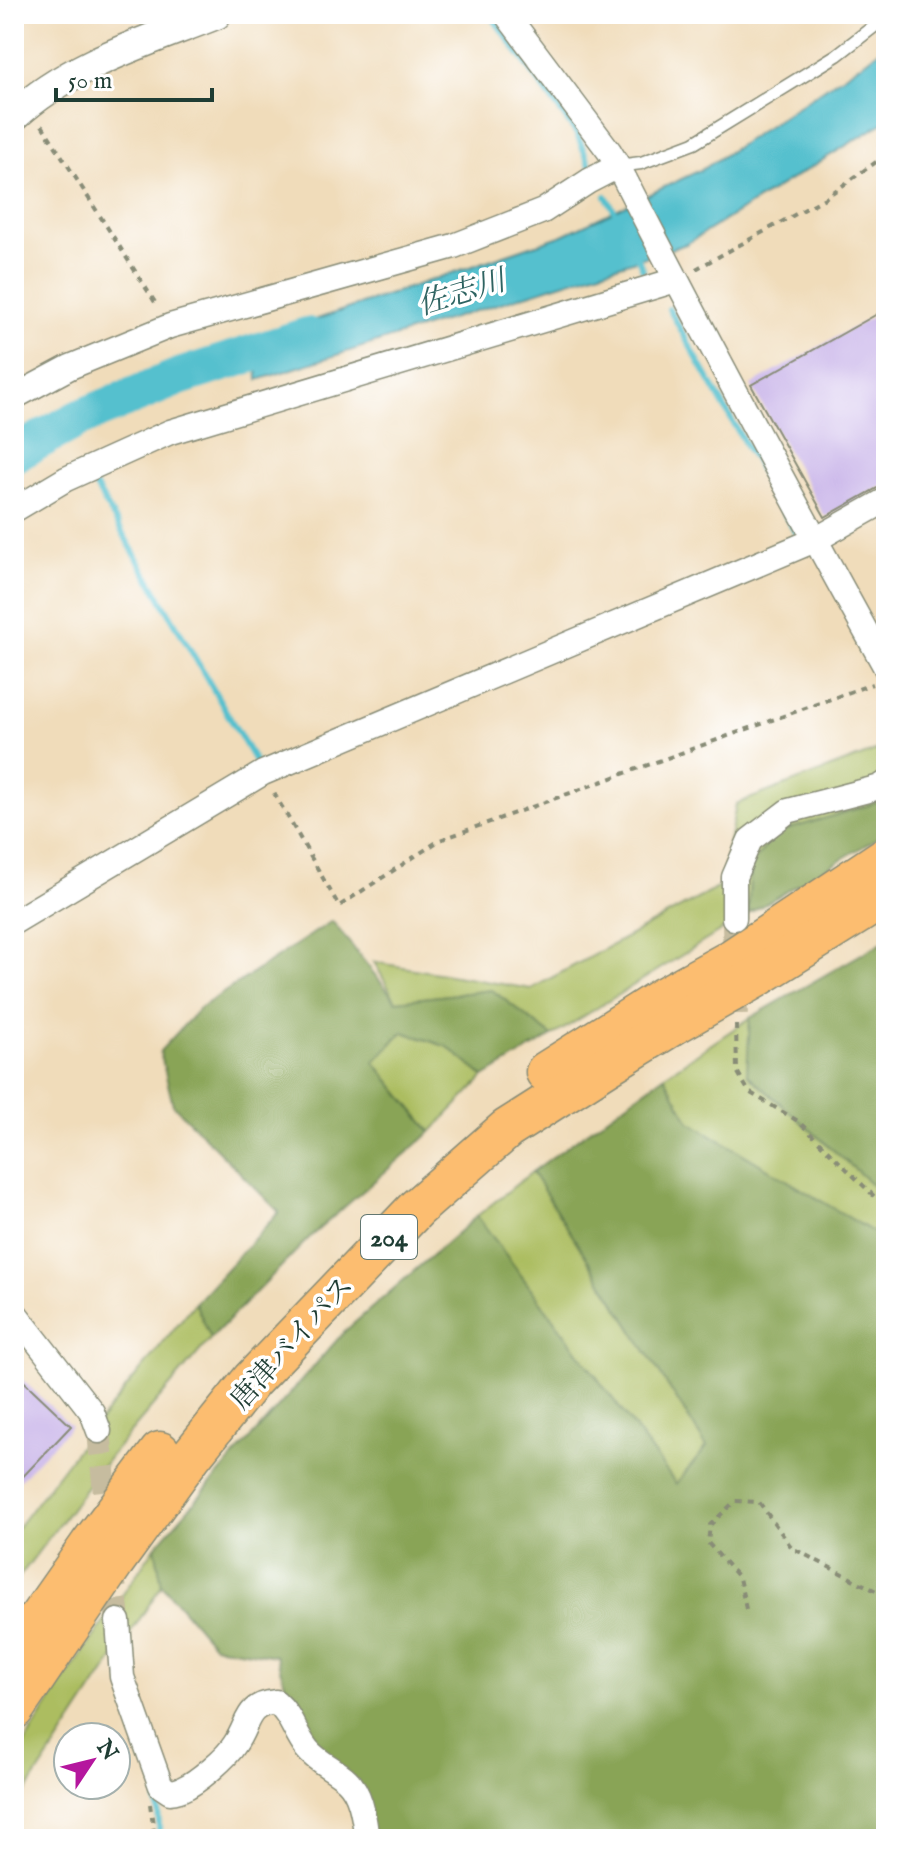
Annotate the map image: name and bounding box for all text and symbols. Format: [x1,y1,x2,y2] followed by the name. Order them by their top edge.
[56,52,212,102] scale bar
[68,66,112,97] text: 50 m
[413,262,513,325] water label: 佐志川
[361,1215,417,1259] road number: 204
[224,1270,362,1418] street label: 唐津バイパス
[52,1721,132,1801] north arrow
[89,1734,124,1767] text: N

